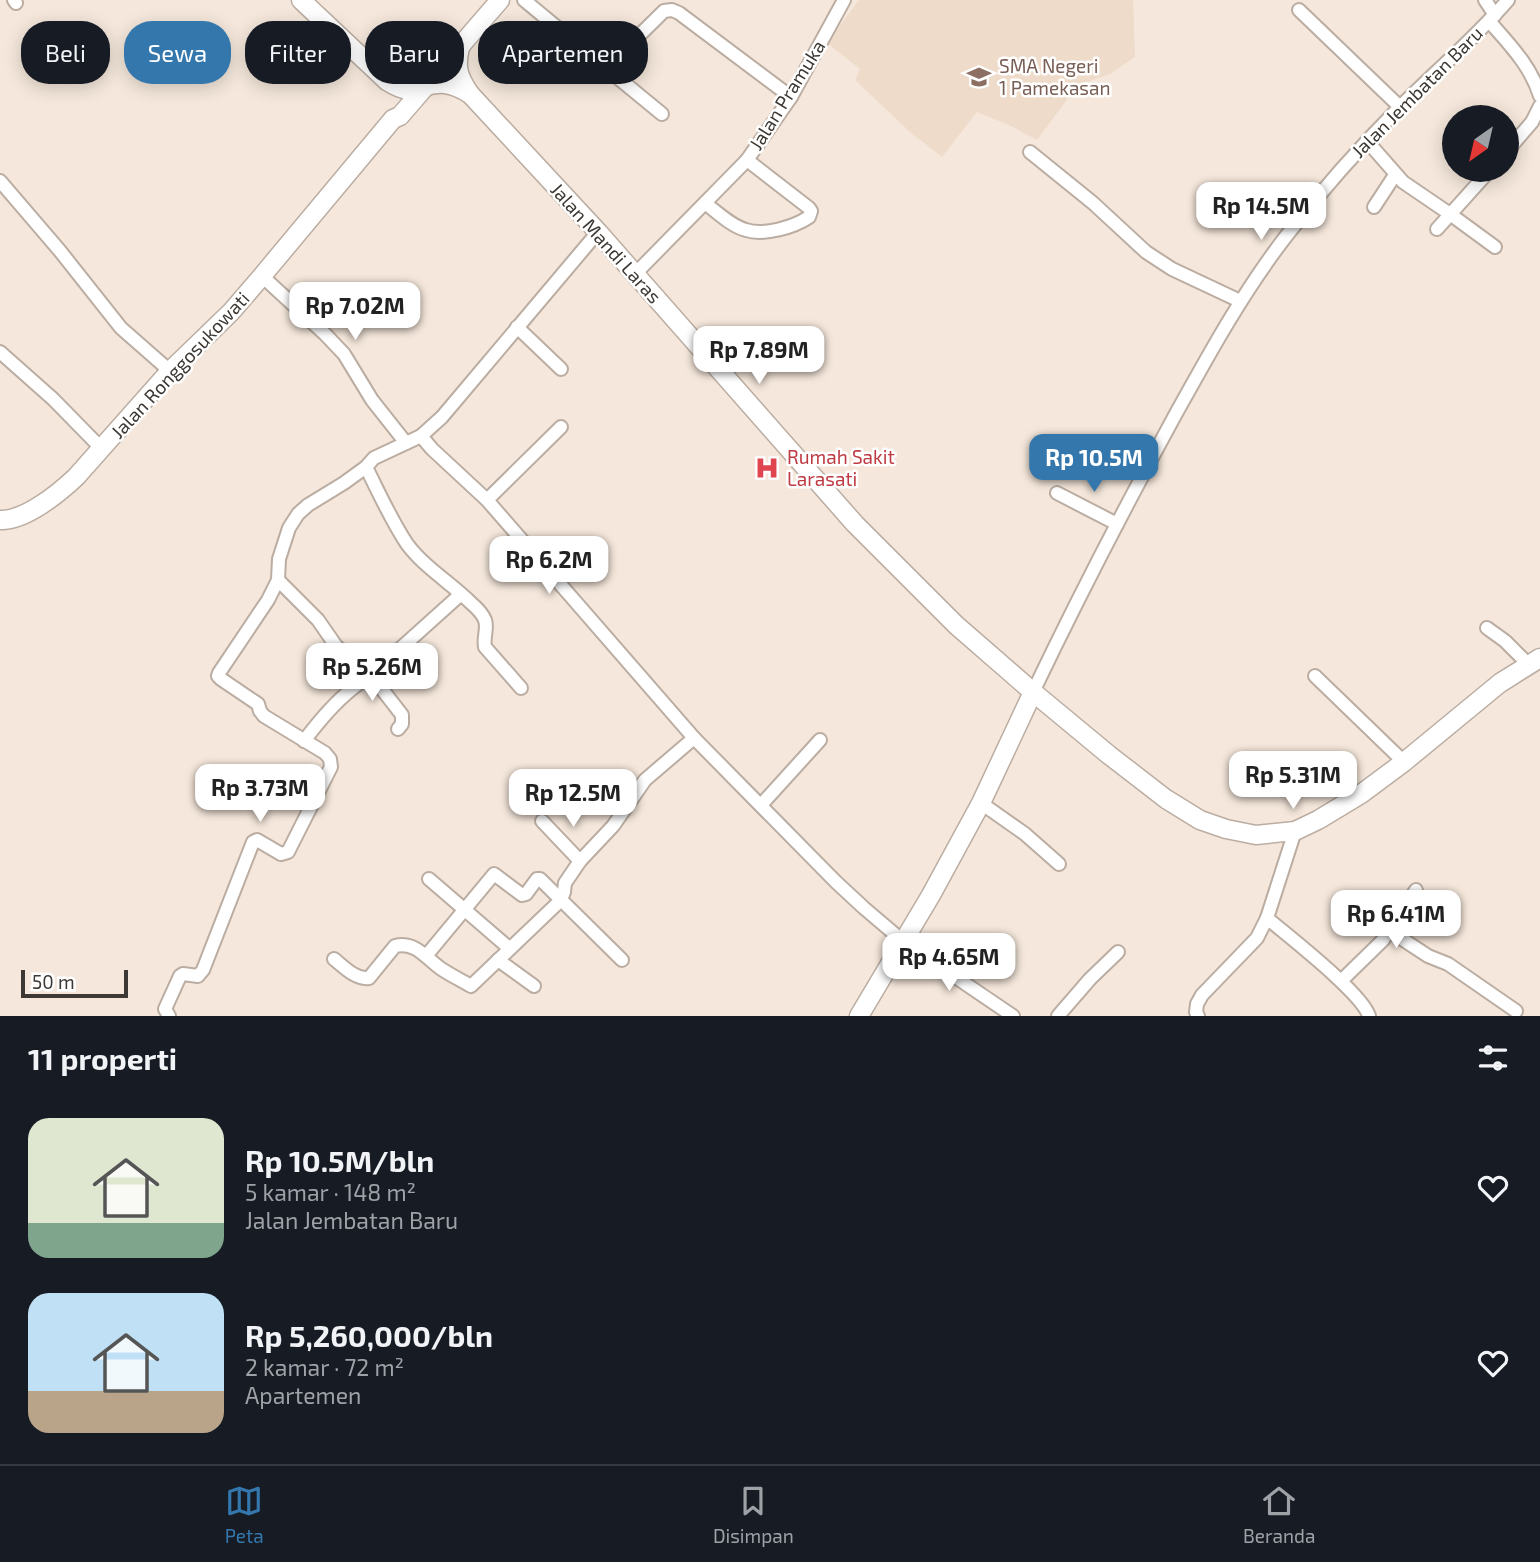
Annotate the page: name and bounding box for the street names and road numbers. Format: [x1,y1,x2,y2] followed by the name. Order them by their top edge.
[1346,21,1487,162] street label: Jalan Jembatan Baru
[744,36,829,154] street label: Jalan Pramuka
[546,178,666,308] street label: Jalan Mandi Laras
[106,287,254,443] street label: Jalan Ronggosukowati

